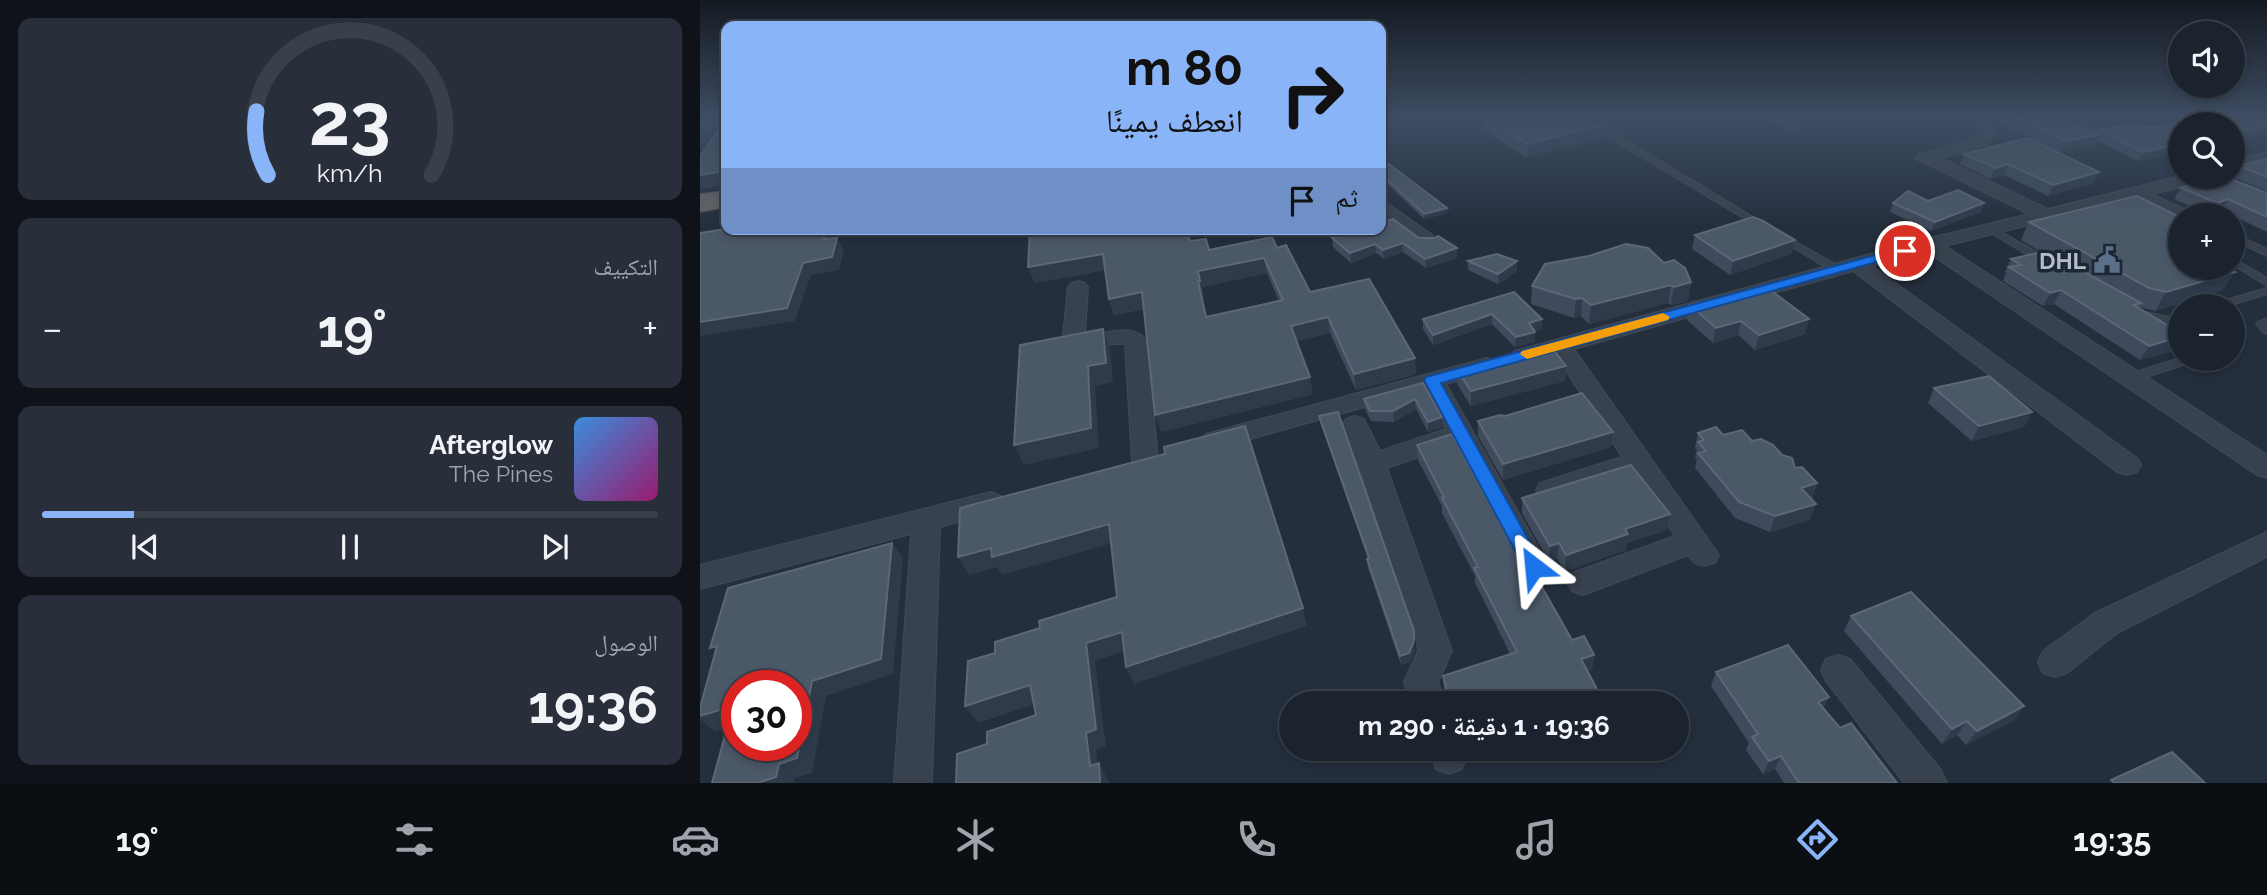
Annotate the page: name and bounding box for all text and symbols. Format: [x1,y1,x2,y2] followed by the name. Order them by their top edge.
[2168,21,2245,371] map controls
[2168,21,2245,98] button: sound
[1126,39,1243,96] text: 80 m
[1267,49,1358,140] icon: right
[309,77,391,162] text: 23
[1106,102,1243,139] text: انعطف يمينًا
[2168,112,2245,189] button: search
[317,158,383,188] text: km/h
[1283,182,1321,220] icon: arrive
[1335,183,1358,213] text: ثم
[2168,203,2245,280] button: +
[1875,221,1935,281] pin
[1886,232,1924,270] icon: arrive
[2092,245,2122,275] public building icon: DHL
[2039,247,2087,274] place label: DHL
[593,253,658,280] text: التكييف
[2168,294,2245,371] button: −
[318,298,387,359] text: 19°
[42,306,62,351] text: −
[642,306,658,351] text: +
[429,430,553,460] text: Afterglow
[449,460,553,487] text: The Pines
[126,528,164,566] icon: previous
[331,528,369,566] icon: pause
[536,528,574,566] icon: next
[1497,530,1571,604] position arrow
[594,629,658,656] text: الوصول
[721,670,812,761] speed limit sign: 30
[528,674,658,735] text: 19:36
[1358,711,1610,741] text: 19:36 · 1 دقيقة · 290 m
[390,815,439,864] icon: filters
[671,815,720,864] icon: car
[951,815,1000,864] icon: climate
[1232,815,1281,864] icon: phone
[1512,815,1561,864] icon: music
[1793,815,1842,864] icon: directions
[116,821,159,858] text: 19°
[2073,821,2151,858] text: 19:35

